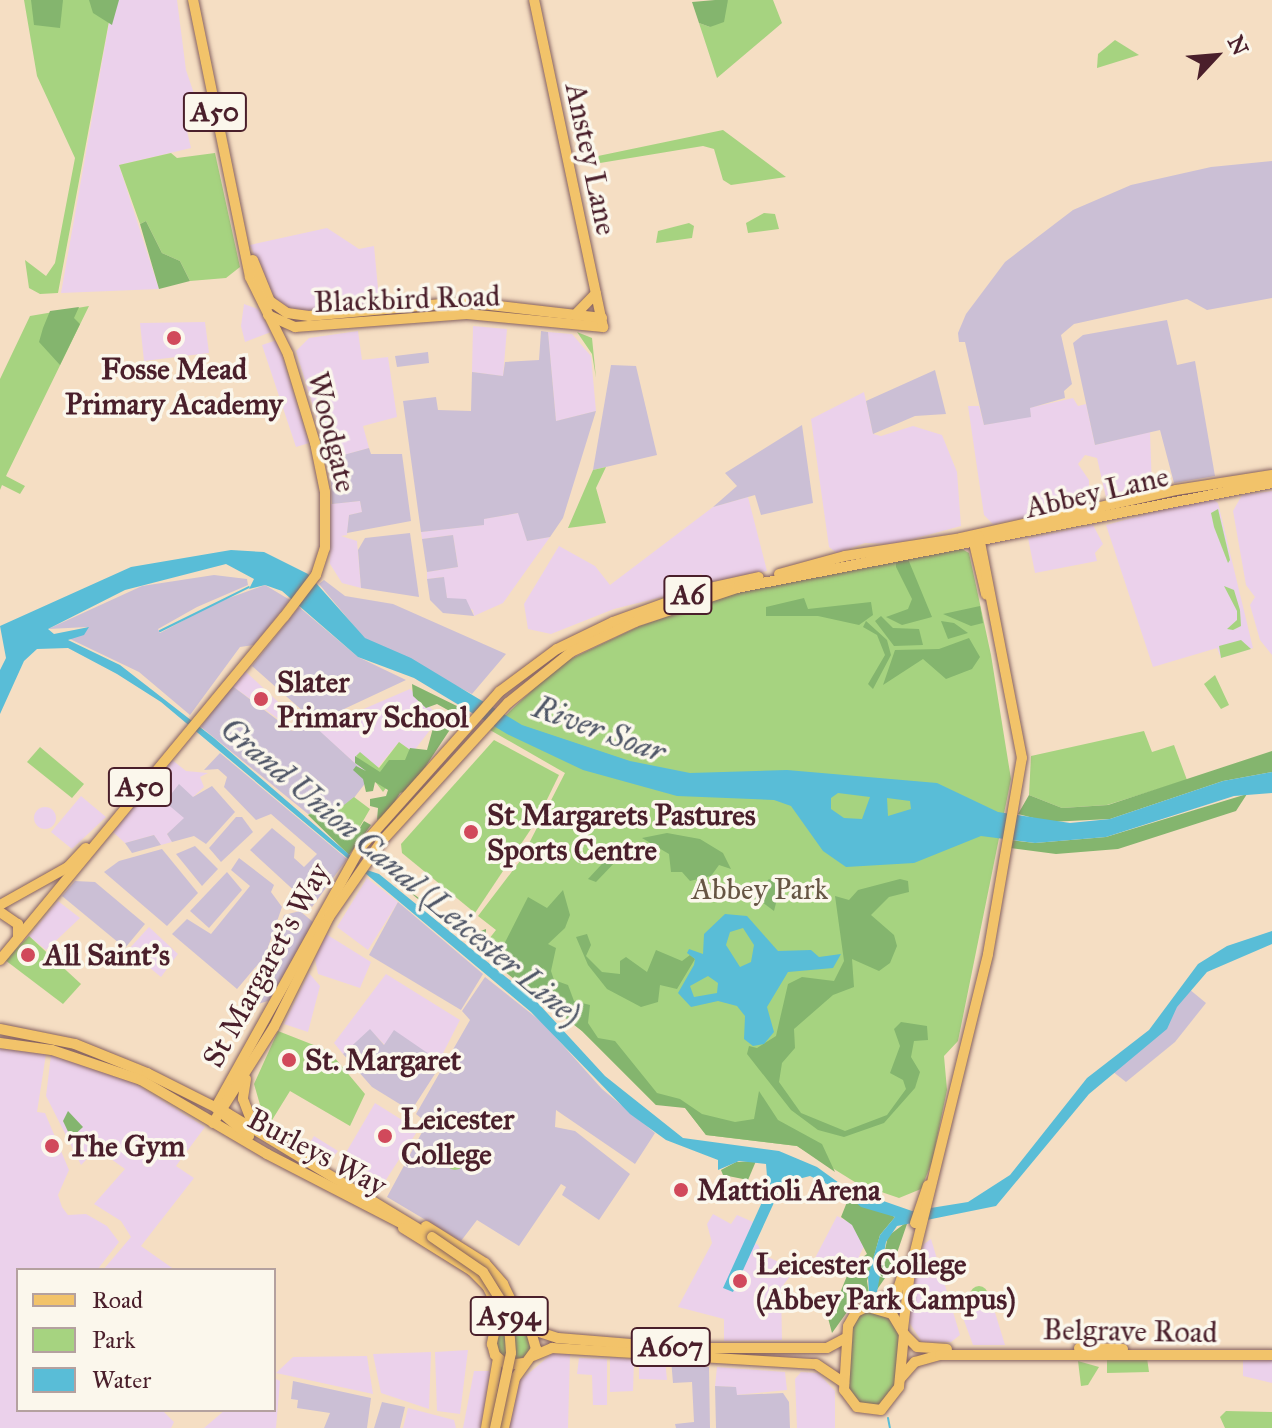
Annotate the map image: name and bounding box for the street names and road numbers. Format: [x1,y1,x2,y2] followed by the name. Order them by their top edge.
[557,80,625,238] street label: Anstey Lane
[181,88,249,136] road number: A50
[313,278,501,320] street label: Blackbird Road
[300,368,364,496] street label: Woodgate
[1022,458,1172,526] street label: Abbey Lane
[662,571,714,619] road number: A6
[106,763,174,811] road number: A50
[195,857,337,1073] street label: St Margaret's Way
[241,1100,393,1204] street label: Burleys Way
[469,1292,549,1340] road number: A594
[1042,1311,1218,1351] street label: Belgrave Road
[629,1323,713,1371] road number: A607

